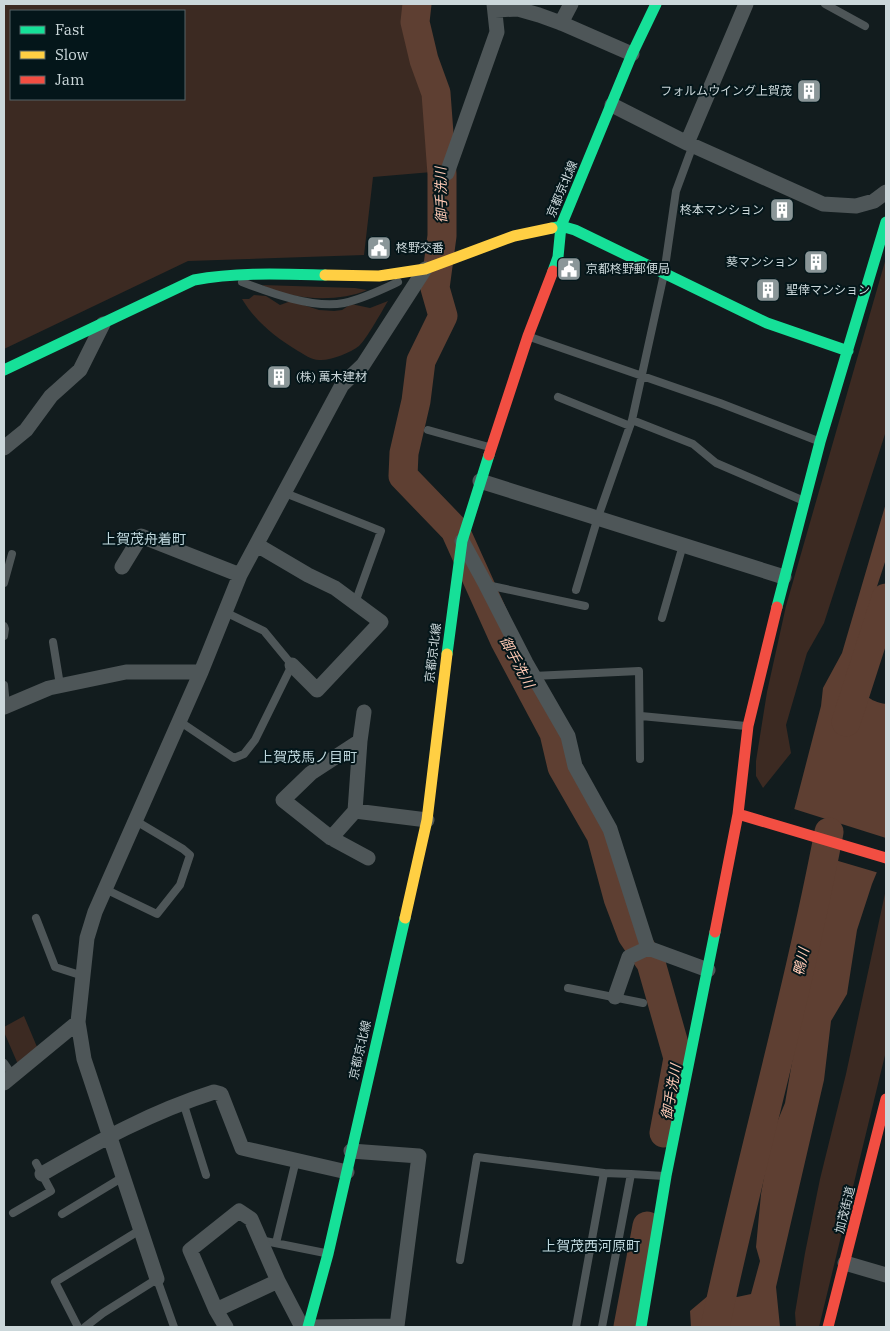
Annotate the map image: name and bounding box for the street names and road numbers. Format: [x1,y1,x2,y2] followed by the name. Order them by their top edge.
[543,158,580,219] street label: 京都京北線
[421,622,444,684] street label: 京都京北線
[345,1019,374,1081] street label: 京都京北線
[831,1185,858,1235] street label: 加茂街道

